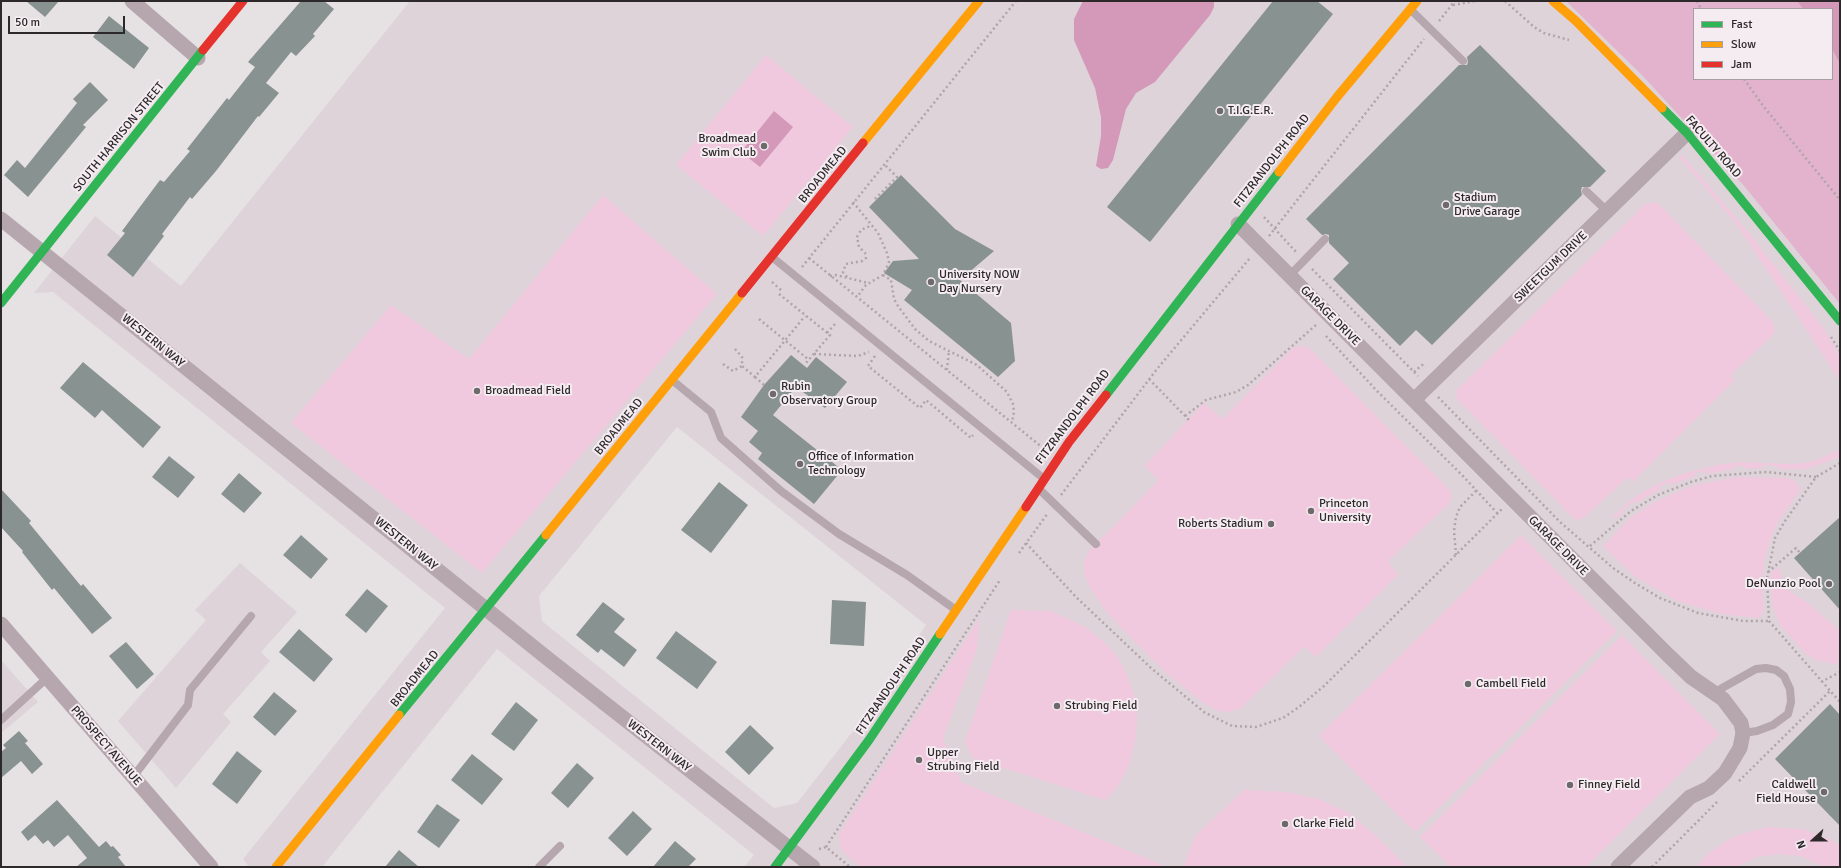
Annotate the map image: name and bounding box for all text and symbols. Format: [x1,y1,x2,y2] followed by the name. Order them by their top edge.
[10,8,127,34] scale bar
[1693,8,1833,80] legend
[15,15,40,30] text: 50 m
[1731,17,1752,32] text: Fast
[1731,37,1756,52] text: Slow
[1731,57,1752,72] text: Jam
[70,79,168,195] street label: SOUTH HARRISON STREET
[1228,104,1274,118] place label: T.I.G.E.R.
[1215,106,1225,116] marker: T.I.G.E.R.
[1231,112,1313,210] street label: FITZRANDOLPH ROAD
[1682,113,1744,181] street label: FACULTY ROAD
[698,132,756,160] place label: Broadmead Swim Club
[759,141,769,151] marker: Broadmead Swim Club
[796,144,850,206] street label: BROADMEAD
[1454,191,1520,219] place label: Stadium Drive Garage
[1441,200,1451,210] marker: Stadium Drive Garage
[1511,228,1591,306] street label: SWEETGUM DRIVE
[939,268,1020,296] place label: University NOW Day Nursery
[926,277,936,287] marker: University NOW Day Nursery
[1297,283,1363,349] street label: GARAGE DRIVE
[119,311,187,371] street label: WESTERN WAY
[1033,367,1113,467] street label: FITZRANDOLPH ROAD
[781,380,877,408] place label: Rubin Observatory Group
[485,384,571,398] place label: Broadmead Field
[472,386,482,396] marker: Broadmead Field
[768,389,778,399] marker: Rubin Observatory Group
[592,396,646,458] street label: BROADMEAD
[808,450,914,478] place label: Office of Information Technology
[795,459,805,469] marker: Office of Information Technology
[1319,497,1371,525] place label: Princeton University
[1306,506,1316,516] marker: Princeton University
[1525,513,1591,579] street label: GARAGE DRIVE
[372,514,440,574] street label: WESTERN WAY
[1178,517,1263,531] place label: Roberts Stadium
[1266,519,1276,529] marker: Roberts Stadium
[1746,577,1821,591] place label: DeNunzio Pool
[1824,579,1834,589] marker: DeNunzio Pool
[853,635,929,737] street label: FITZRANDOLPH ROAD
[388,648,442,710] street label: BROADMEAD
[1476,677,1546,691] place label: Cambell Field
[1463,679,1473,689] marker: Cambell Field
[1065,699,1137,713] place label: Strubing Field
[1052,701,1062,711] marker: Strubing Field
[67,703,145,789] street label: PROSPECT AVENUE
[624,717,694,775] street label: WESTERN WAY
[927,746,999,774] place label: Upper Strubing Field
[914,755,924,765] marker: Upper Strubing Field
[1578,778,1640,792] place label: Finney Field
[1756,778,1816,806] place label: Caldwell Field House
[1565,780,1575,790] marker: Finney Field
[1819,787,1829,797] marker: Caldwell Field House
[1293,817,1354,831] place label: Clarke Field
[1280,819,1290,829] marker: Clarke Field
[1793,820,1833,860] north arrow
[1794,839,1809,850] text: N

